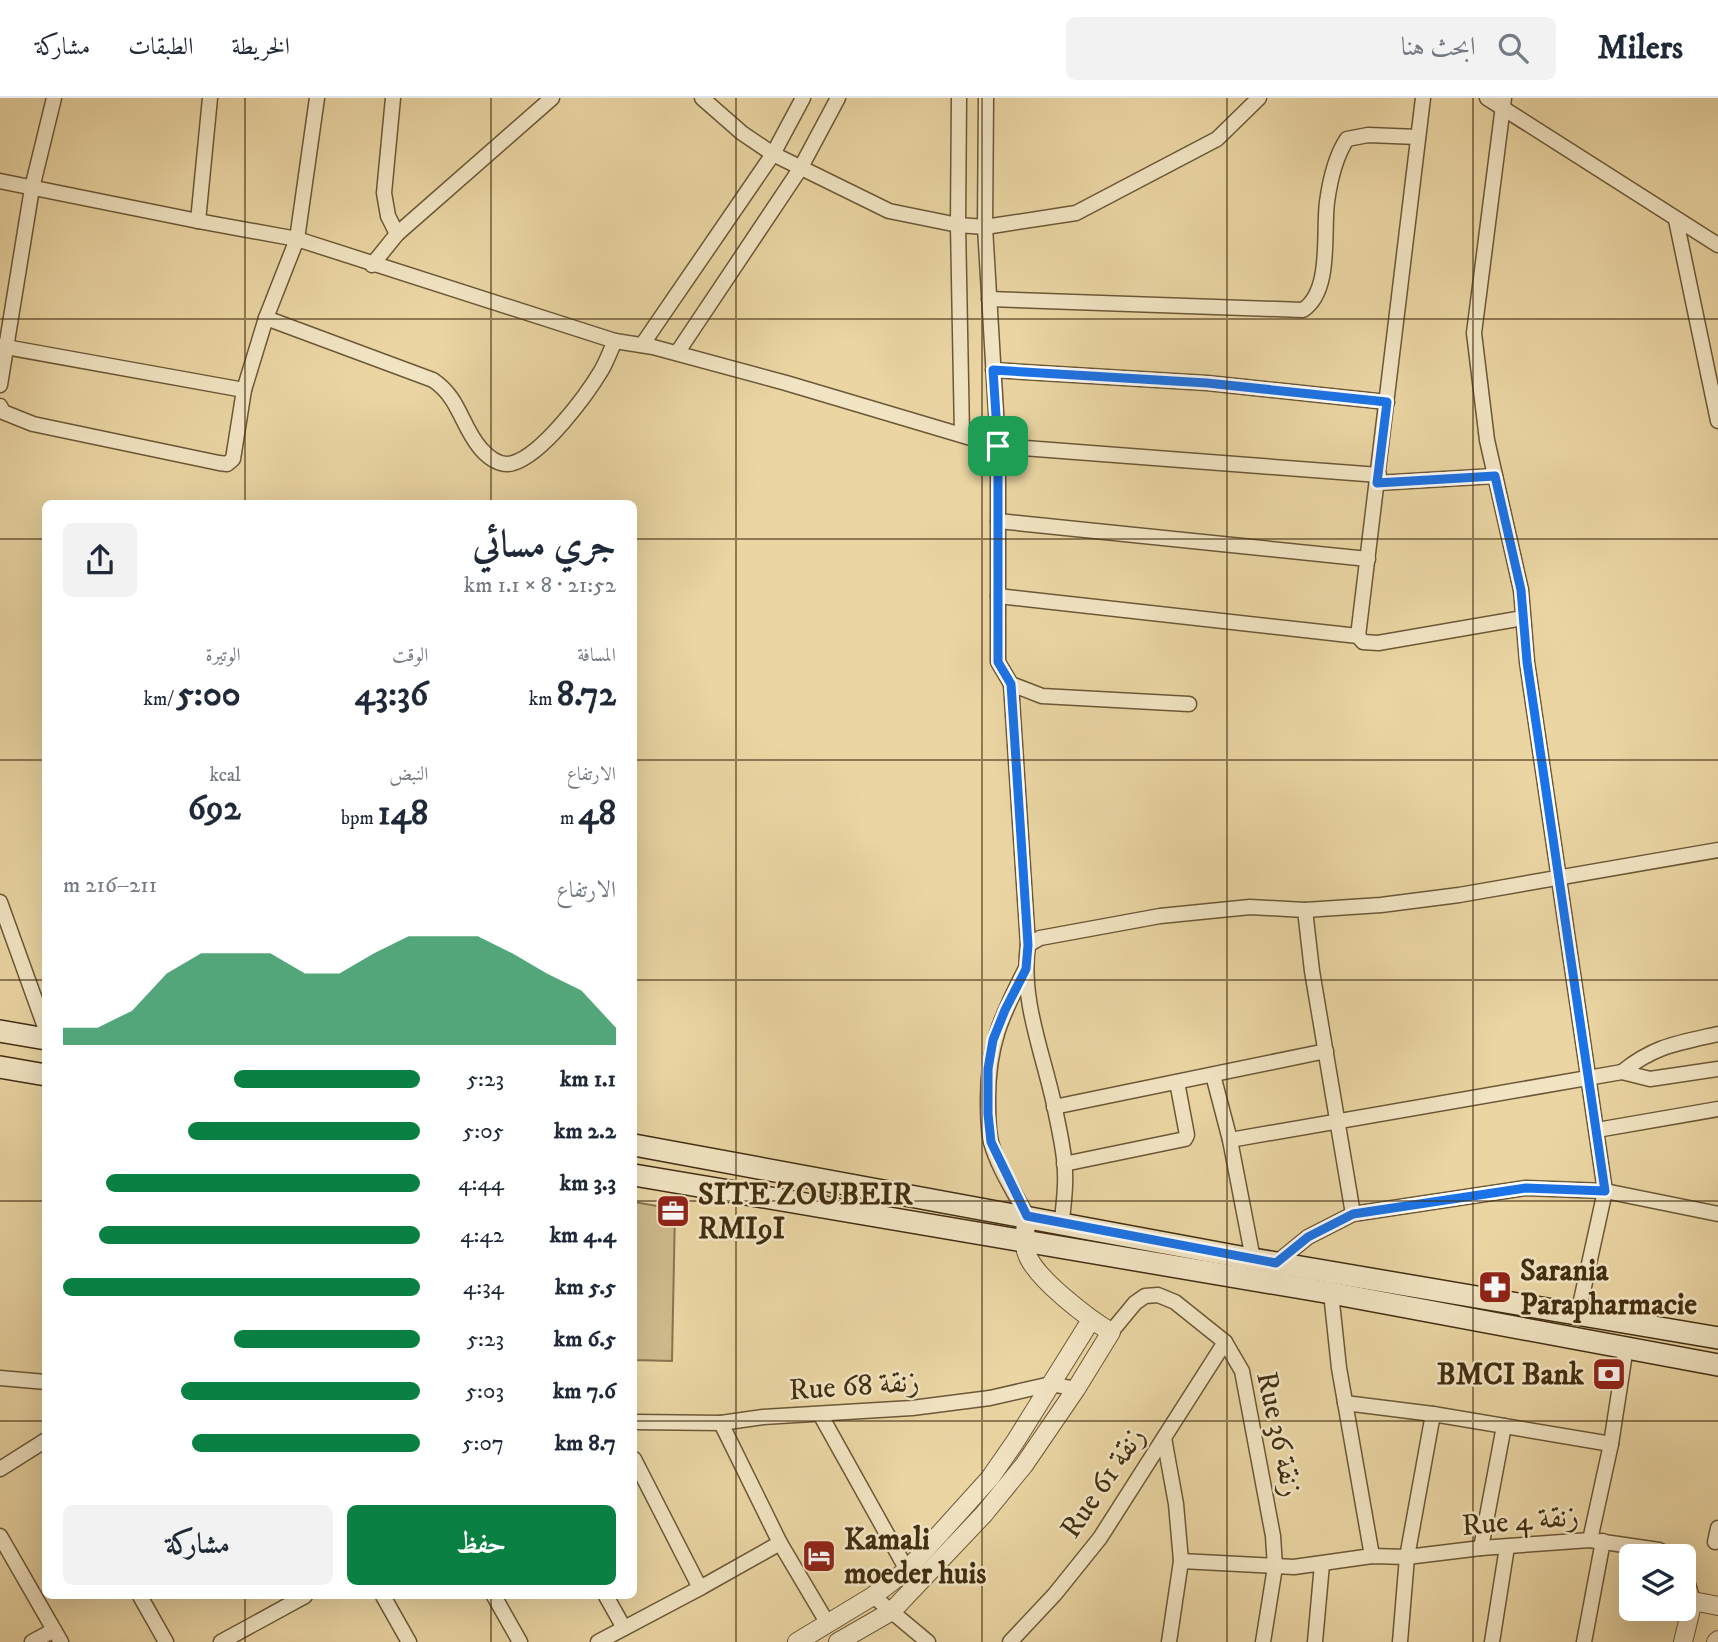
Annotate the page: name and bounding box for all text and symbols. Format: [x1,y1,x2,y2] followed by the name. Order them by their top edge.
[1066,17,1556,80] search box
[1598,28,1683,69] text: Milers
[1494,29,1532,67] icon: search
[1401,31,1476,64] text: ابحث هنا
[35,32,90,62] text: مشاركة
[128,32,194,62] text: الطبقات
[232,32,290,62] text: الخريطة
[968,416,1028,476] pin
[979,427,1017,465] icon: arrive
[472,521,616,569] text: جري مسائي
[63,523,137,597] button: share
[464,571,616,600] text: 21:52 · 8 × 1.1 km
[206,644,241,667] text: الوتيرة
[392,644,428,667] text: الوقت
[577,644,616,667] text: المسافة
[176,673,241,717] text: 5:00
[355,673,428,717] text: 43:36
[557,673,616,717] text: 8.72
[144,688,176,711] text: /km
[529,688,557,711] text: km
[389,763,428,786] text: النبض
[567,763,616,786] text: الارتفاع
[209,764,241,787] text: kcal
[188,787,241,831] text: 692
[378,792,428,836] text: 148
[578,792,616,836] text: 48
[341,807,378,830] text: bpm
[560,807,578,830] text: m
[63,871,157,900] text: 211–216 m
[556,876,616,905] text: الارتفاع
[467,1065,504,1094] text: 5:23
[560,1065,616,1094] text: 1.1 km
[463,1117,504,1146] text: 5:05
[554,1117,616,1146] text: 2.2 km
[458,1169,504,1198] text: 4:44
[560,1169,616,1198] text: 3.3 km
[698,1177,914,1248] place label: SITE ZOUBEIR RMI9I
[654,1192,692,1230] office icon: SITE ZOUBEIR RMI9I
[460,1221,504,1250] text: 4:42
[550,1221,616,1250] text: 4.4 km
[1520,1253,1698,1324] place label: Sarania Parapharmacie
[1476,1268,1514,1306] pharmacy icon: Sarania Parapharmacie
[463,1273,504,1302] text: 4:34
[555,1273,616,1302] text: 5.5 km
[467,1325,504,1354] text: 5:23
[554,1325,616,1354] text: 6.5 km
[1590,1355,1628,1393] bank icon: BMCI Bank
[1437,1357,1585,1394] place label: BMCI Bank
[788,1363,921,1410] street label: Rue 68 زنقة
[1247,1368,1310,1500] street label: Rue 36 زنقة
[466,1377,504,1406] text: 5:03
[553,1377,616,1406] text: 7.6 km
[1053,1420,1154,1546] street label: Rue 61 زنقة
[462,1429,504,1458] text: 5:07
[555,1429,616,1458] text: 8.7 km
[1460,1498,1580,1545] street label: Rue 4 زنقة
[63,1505,333,1585] button: مشاركة
[347,1505,616,1585] button: حفظ
[844,1522,986,1593] place label: Kamali moeder huis
[800,1537,838,1575] hotel icon: Kamali moeder huis
[1619,1544,1696,1621] map controls
[1619,1544,1696,1621] button: layers

